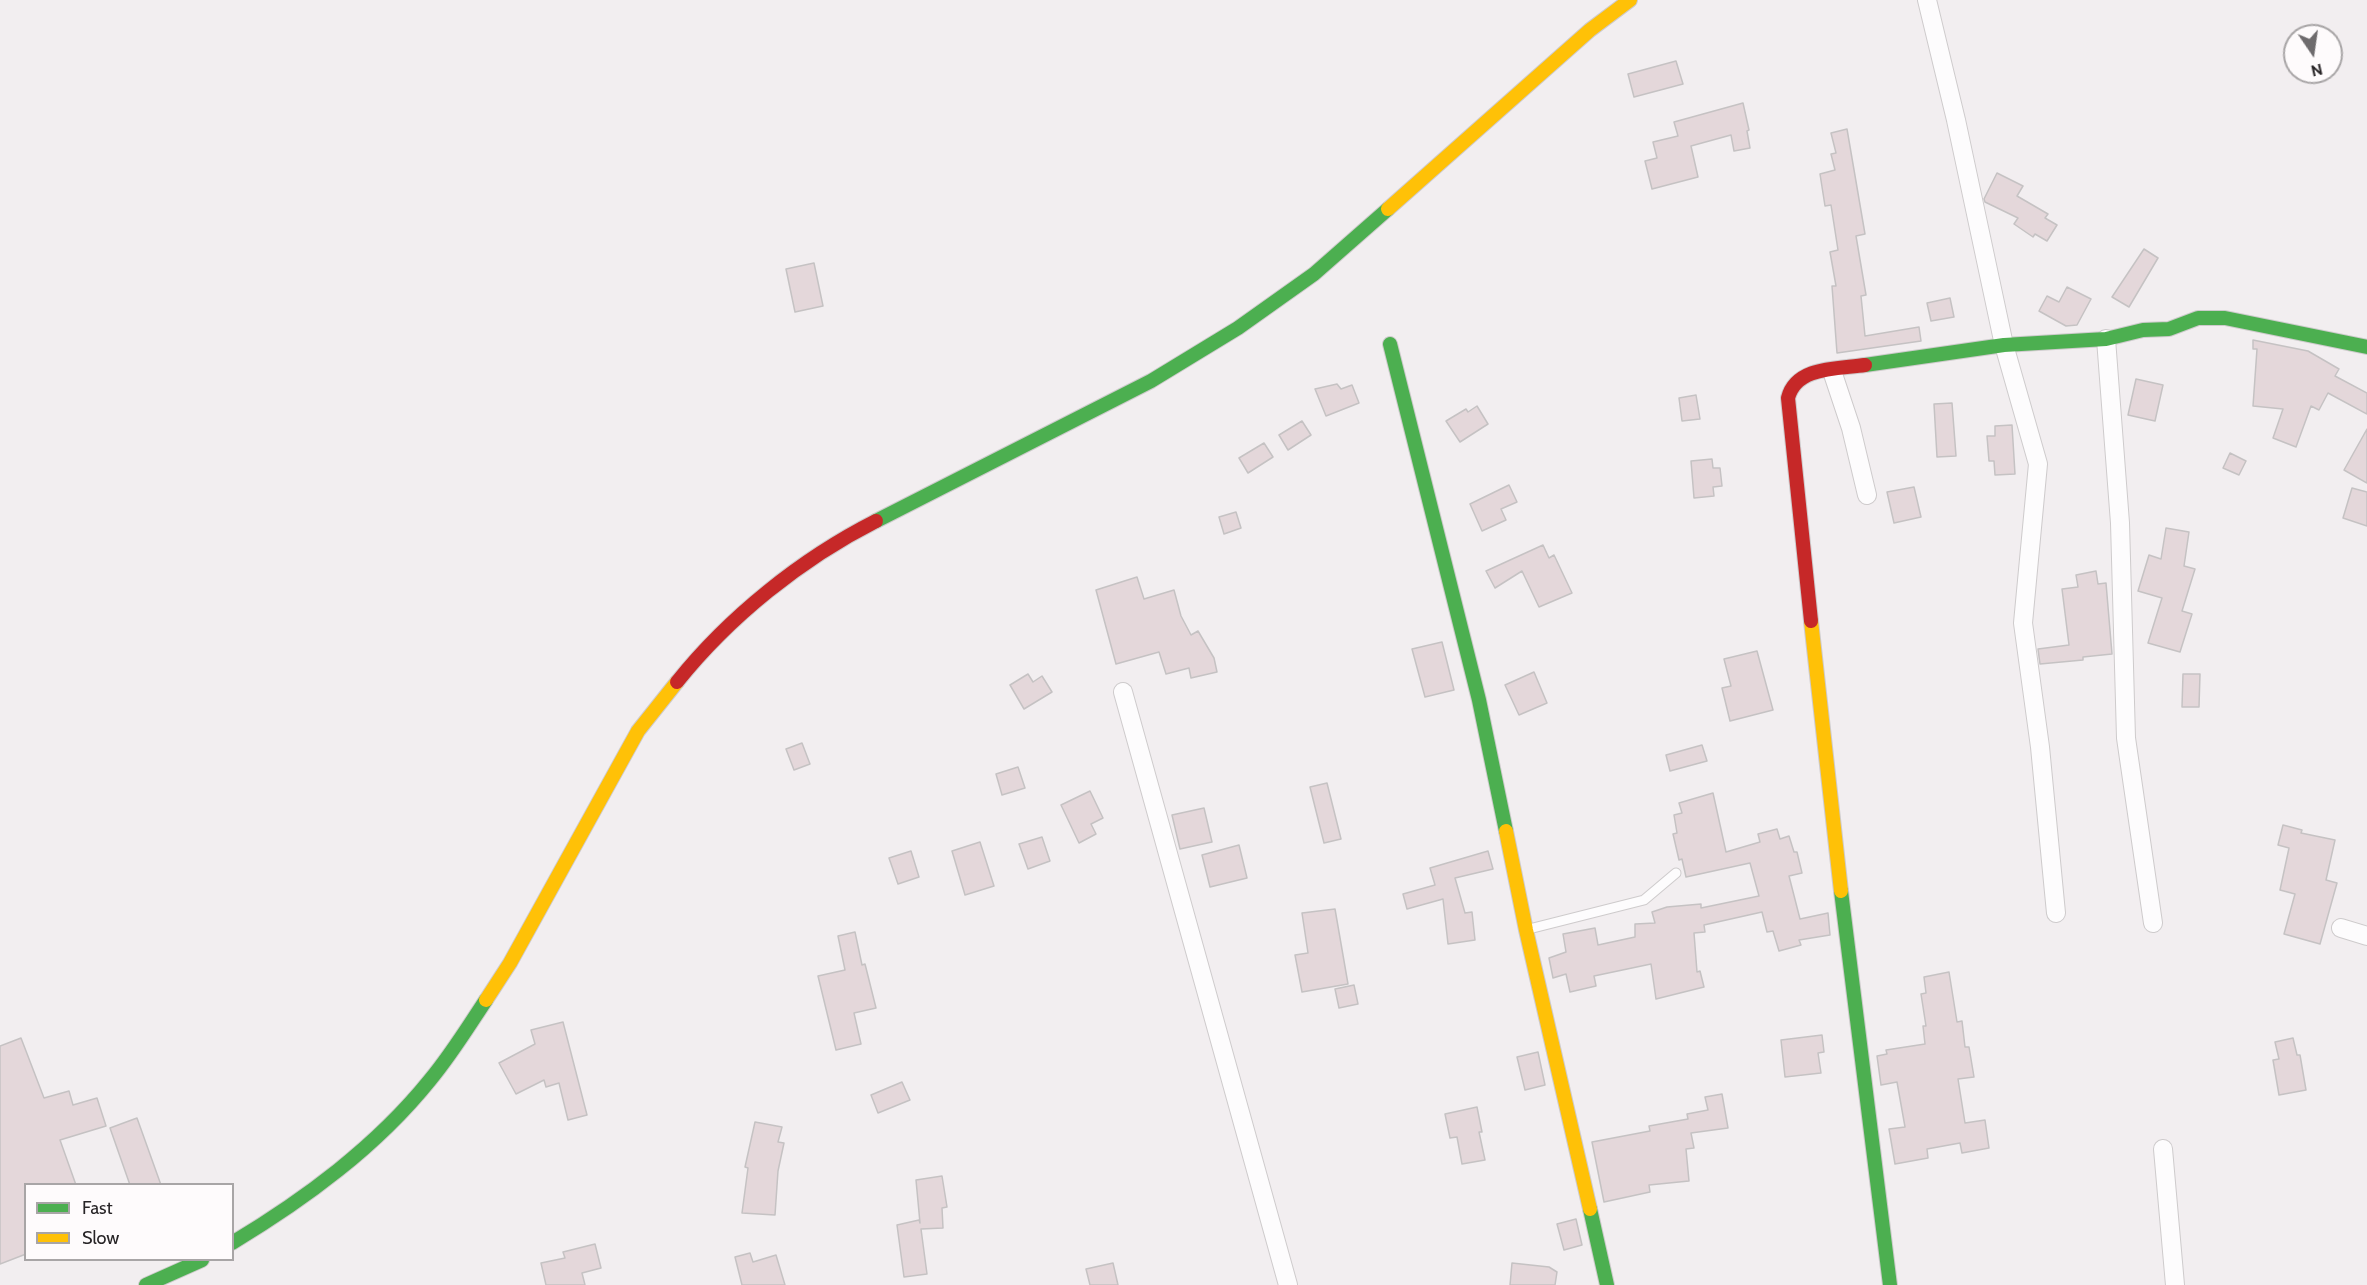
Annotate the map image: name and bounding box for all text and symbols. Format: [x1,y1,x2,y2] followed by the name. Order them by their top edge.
[2283,24,2343,84] north arrow
[2309,60,2324,81] text: N
[24,1183,234,1261] legend
[82,1197,113,1219] text: Fast
[82,1227,119,1249] text: Slow

